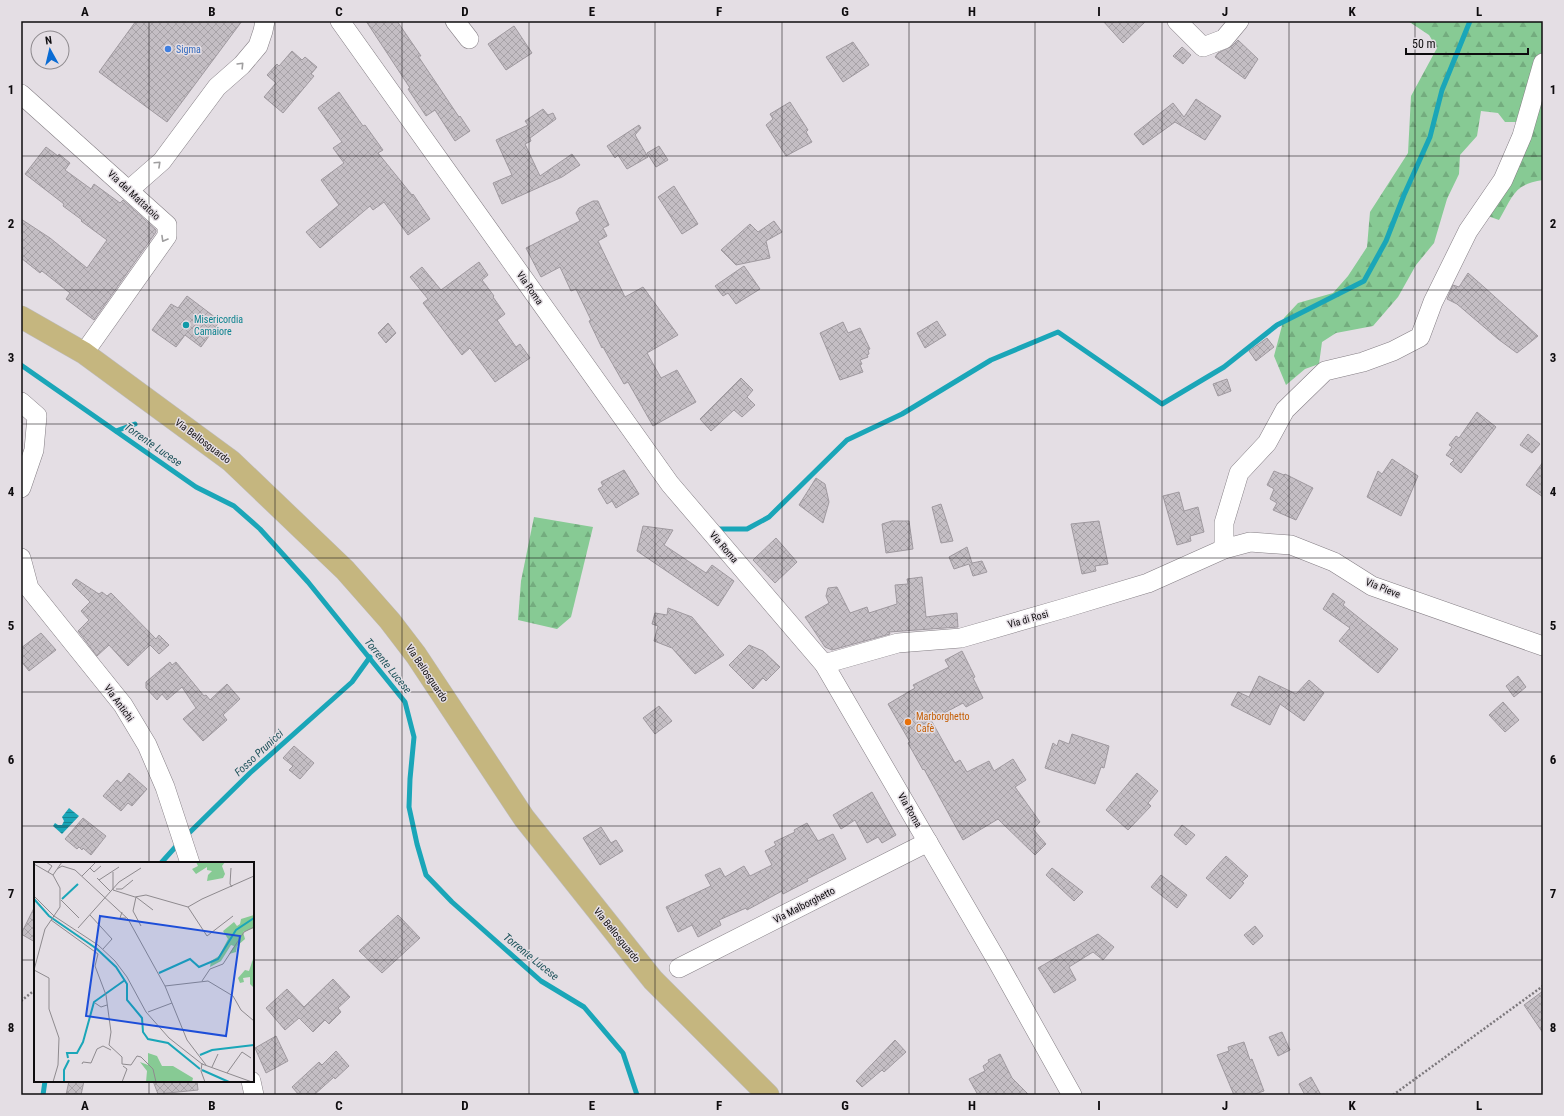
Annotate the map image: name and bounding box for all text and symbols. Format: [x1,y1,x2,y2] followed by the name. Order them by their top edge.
[81,4,89,19] text: A
[208,4,216,19] text: B
[335,4,343,19] text: C
[461,4,469,19] text: D
[589,4,596,19] text: E
[716,4,722,19] text: F
[841,4,849,19] text: G
[968,4,976,19] text: H
[1097,4,1101,19] text: I
[1222,4,1228,19] text: J
[1348,4,1356,19] text: K
[1476,4,1482,19] text: L
[30,30,70,70] north arrow
[1406,30,1528,56] scale bar
[44,34,53,47] text: N
[1412,37,1436,51] text: 50 m
[163,44,173,54] marker: Sigma
[176,44,201,55] place label: Sigma
[237,62,244,70] one-way arrow
[8,82,14,97] text: 1
[1550,82,1556,97] text: 1
[153,161,161,169] one-way arrow
[106,168,162,222] street label: Via del Mattatoio
[8,216,15,231] text: 2
[1550,216,1557,231] text: 2
[161,235,168,242] one-way arrow
[515,269,545,307] street label: Via Roma
[194,314,243,337] place label: Misericordia Camaiore
[181,320,191,330] marker: Misericordia Camaiore
[8,350,14,365] text: 3
[1550,350,1556,365] text: 3
[173,417,233,465] street label: Via Bellosguardo
[122,420,184,470] water label: Torrente Lucese
[8,484,15,499] text: 4
[1550,484,1557,499] text: 4
[708,529,741,565] street label: Via Roma
[1364,576,1402,600] street label: Via Pieve
[1006,608,1050,630] street label: Via di Rosi
[8,618,15,633] text: 5
[1550,618,1557,633] text: 5
[362,636,414,696] water label: Torrente Lucese
[404,642,450,704] street label: Via Bellosguardo
[102,683,136,723] street label: Via Antichi
[916,711,970,734] place label: Marborghetto Cafè
[903,717,913,727] marker: Marborghetto Cafè
[232,727,287,779] water label: Fosso Prunicci
[8,752,15,767] text: 6
[1550,752,1557,767] text: 6
[896,791,924,829] street label: Via Roma
[34,862,254,1082] inset map
[771,885,837,925] street label: Via Malborghetto
[8,886,15,901] text: 7
[1550,886,1557,901] text: 7
[592,906,642,964] street label: Via Bellosguardo
[501,931,561,983] water label: Torrente Lucese
[8,1020,14,1035] text: 8
[1550,1020,1556,1035] text: 8
[81,1098,89,1113] text: A
[208,1098,216,1113] text: B
[335,1098,343,1113] text: C
[461,1098,469,1113] text: D
[589,1098,596,1113] text: E
[716,1098,722,1113] text: F
[841,1098,849,1113] text: G
[968,1098,976,1113] text: H
[1097,1098,1101,1113] text: I
[1222,1098,1228,1113] text: J
[1348,1098,1356,1113] text: K
[1476,1098,1482,1113] text: L

